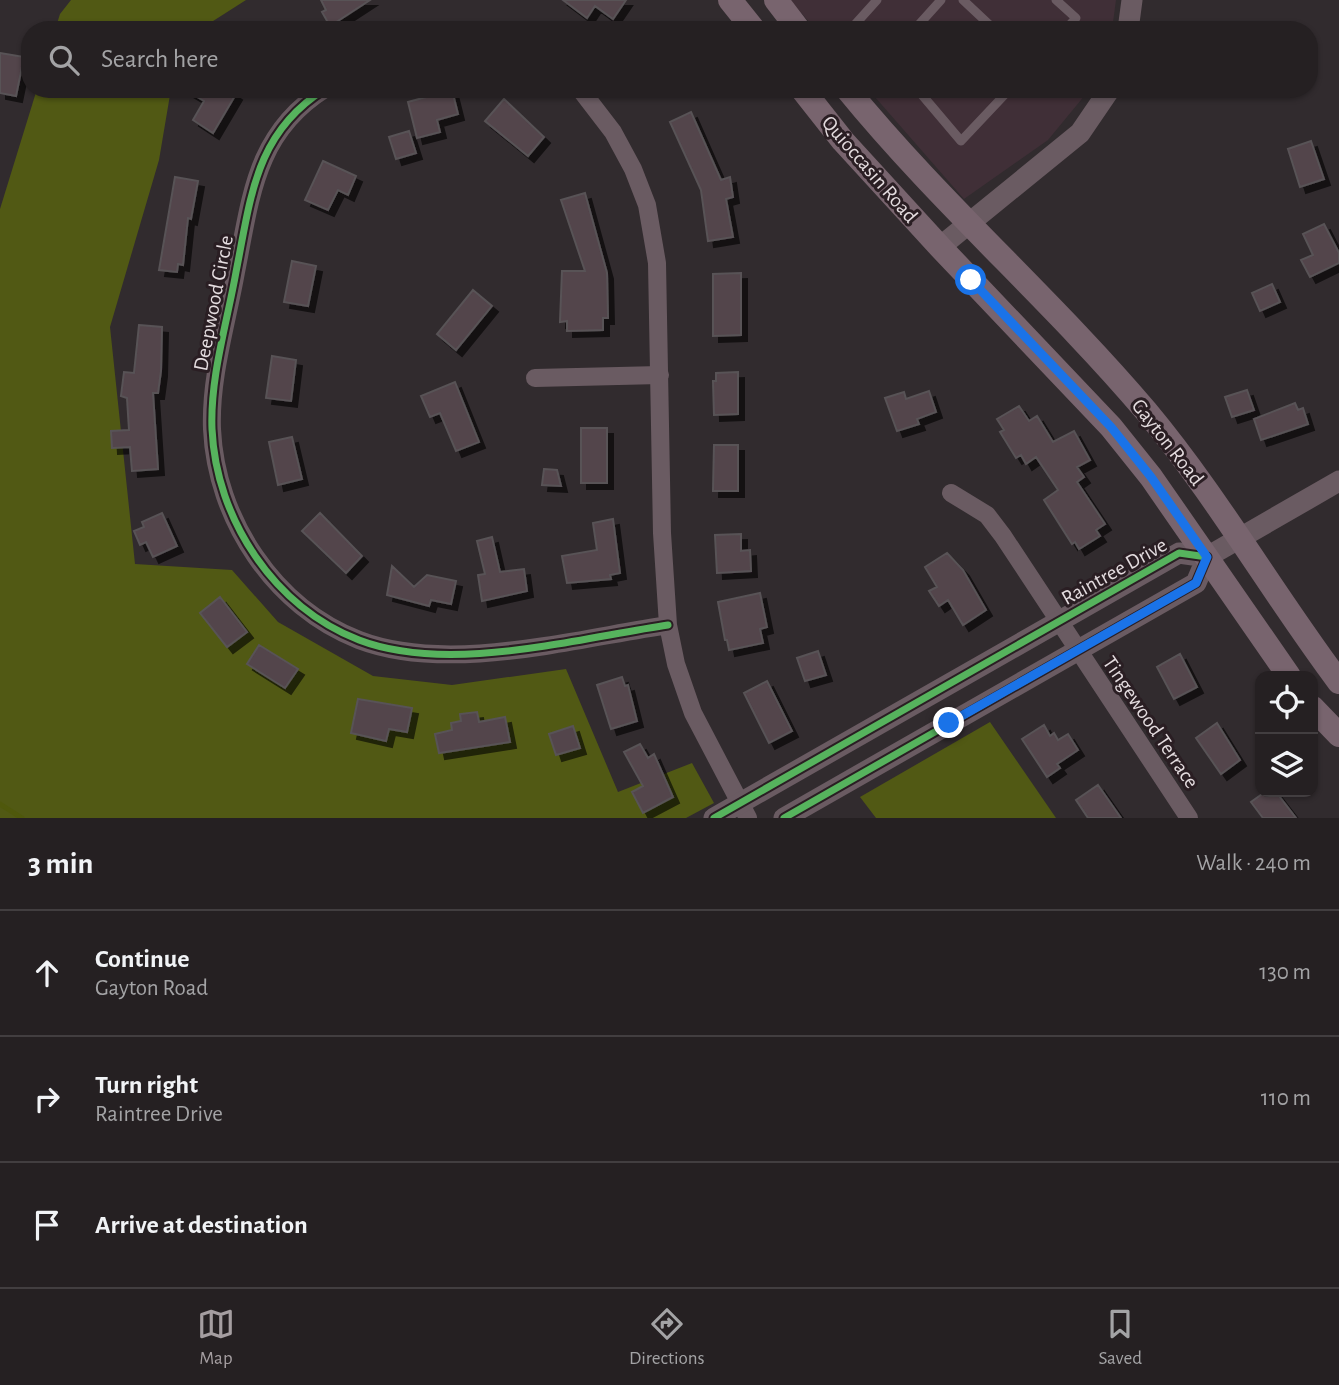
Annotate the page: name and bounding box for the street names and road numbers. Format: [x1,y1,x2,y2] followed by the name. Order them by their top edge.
[818,112,922,227] street label: Quioccasin Road
[190,233,237,373] street label: Deepwood Circle
[1128,395,1208,490] street label: Gayton Road
[1058,534,1170,609] street label: Raintree Drive
[1099,652,1202,792] street label: Tingewood Terrace

